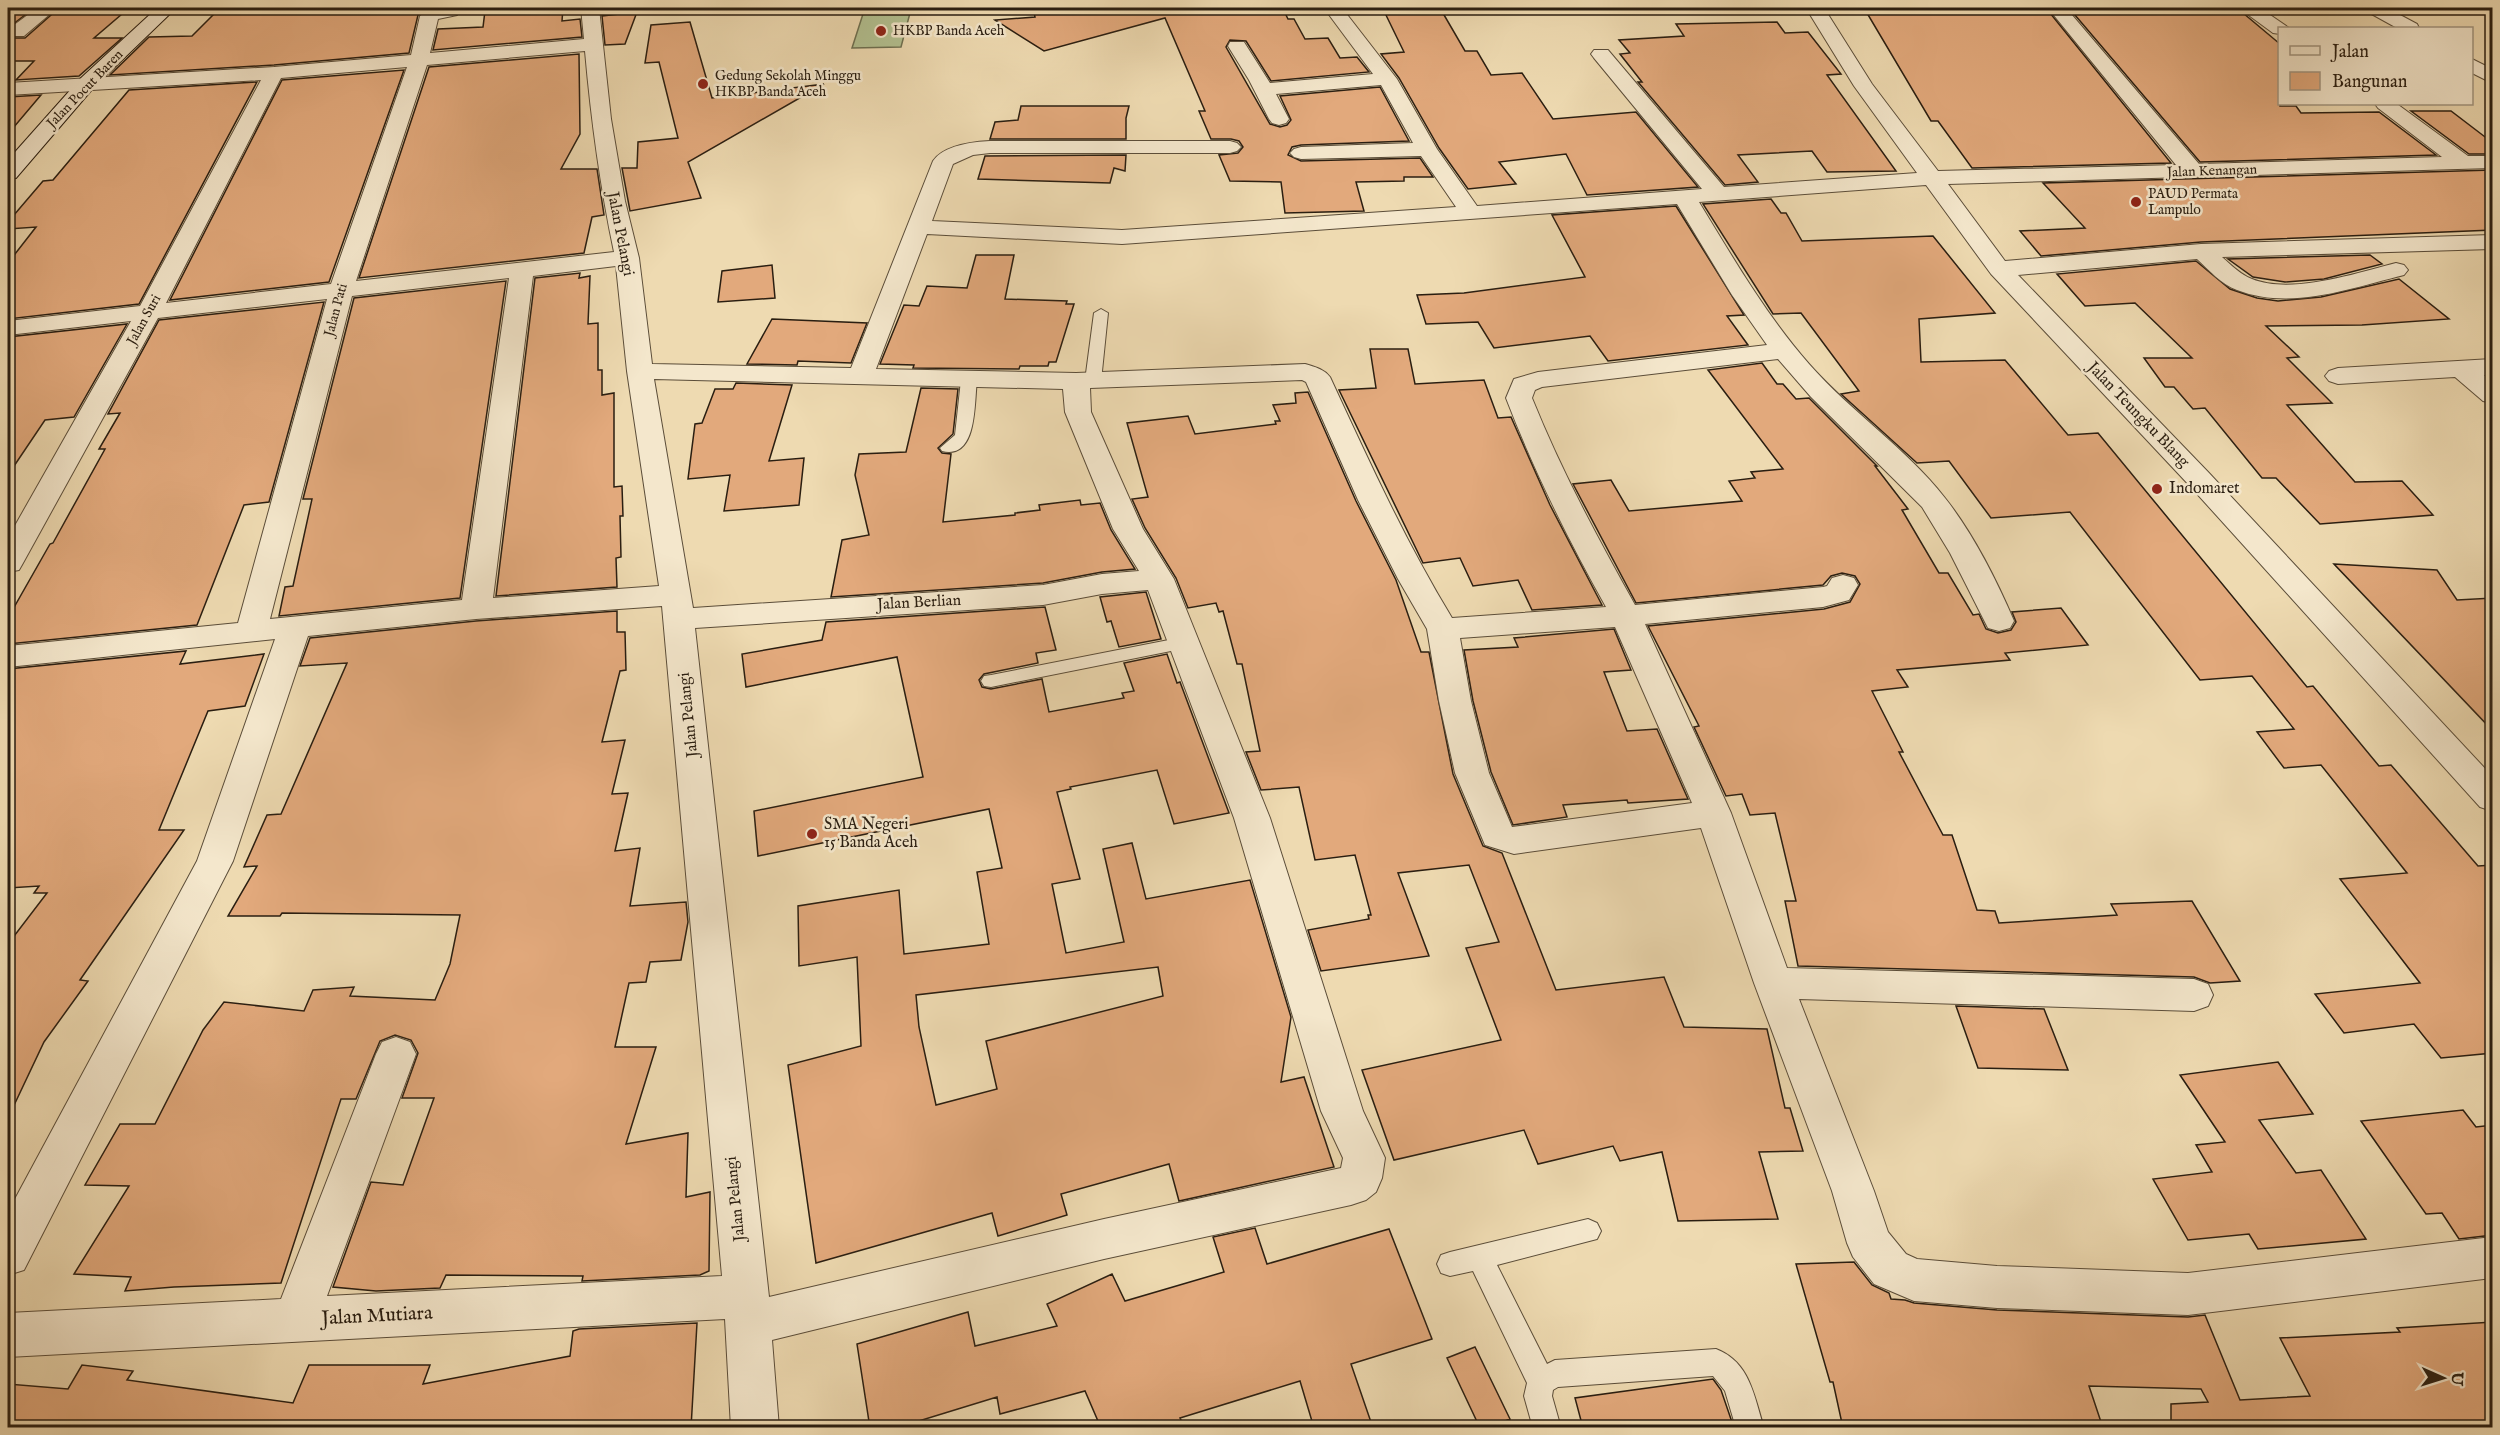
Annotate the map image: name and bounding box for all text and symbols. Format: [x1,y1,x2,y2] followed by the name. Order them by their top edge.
[893,22,1005,40] place label: HKBP Banda Aceh
[874,24,888,38] marker: HKBP Banda Aceh
[2278,27,2473,105] legend
[2330,41,2369,64] text: Jalan
[41,45,127,134] street label: Jalan Pocut Baren
[715,67,861,101] place label: Gedung Sekolah Minggu HKBP Banda Aceh
[2332,71,2408,94] text: Bangunan
[696,77,710,91] marker: Gedung Sekolah Minggu HKBP Banda Aceh
[2165,160,2258,182] street label: Jalan Kenangan
[2148,185,2239,219] place label: PAUD Permata Lampulo
[602,188,638,278] street label: Jalan Pelangi
[2129,195,2143,209] marker: PAUD Permata Lampulo
[320,281,352,341] street label: Jalan Pati
[122,291,165,350] street label: Jalan Suri
[2081,357,2194,472] street label: Jalan Teungku Blang
[2169,479,2240,499] place label: Indomaret
[2150,482,2164,496] marker: Indomaret
[874,591,962,615] street label: Jalan Berlian
[675,671,704,761] street label: Jalan Pelangi
[824,815,918,853] place label: SMA Negeri 15 Banda Aceh
[805,827,819,841] marker: SMA Negeri 15 Banda Aceh
[722,1155,751,1245] street label: Jalan Pelangi
[319,1301,434,1331] street label: Jalan Mutiara
[2413,1348,2473,1408] north arrow
[2446,1370,2466,1386] text: U

